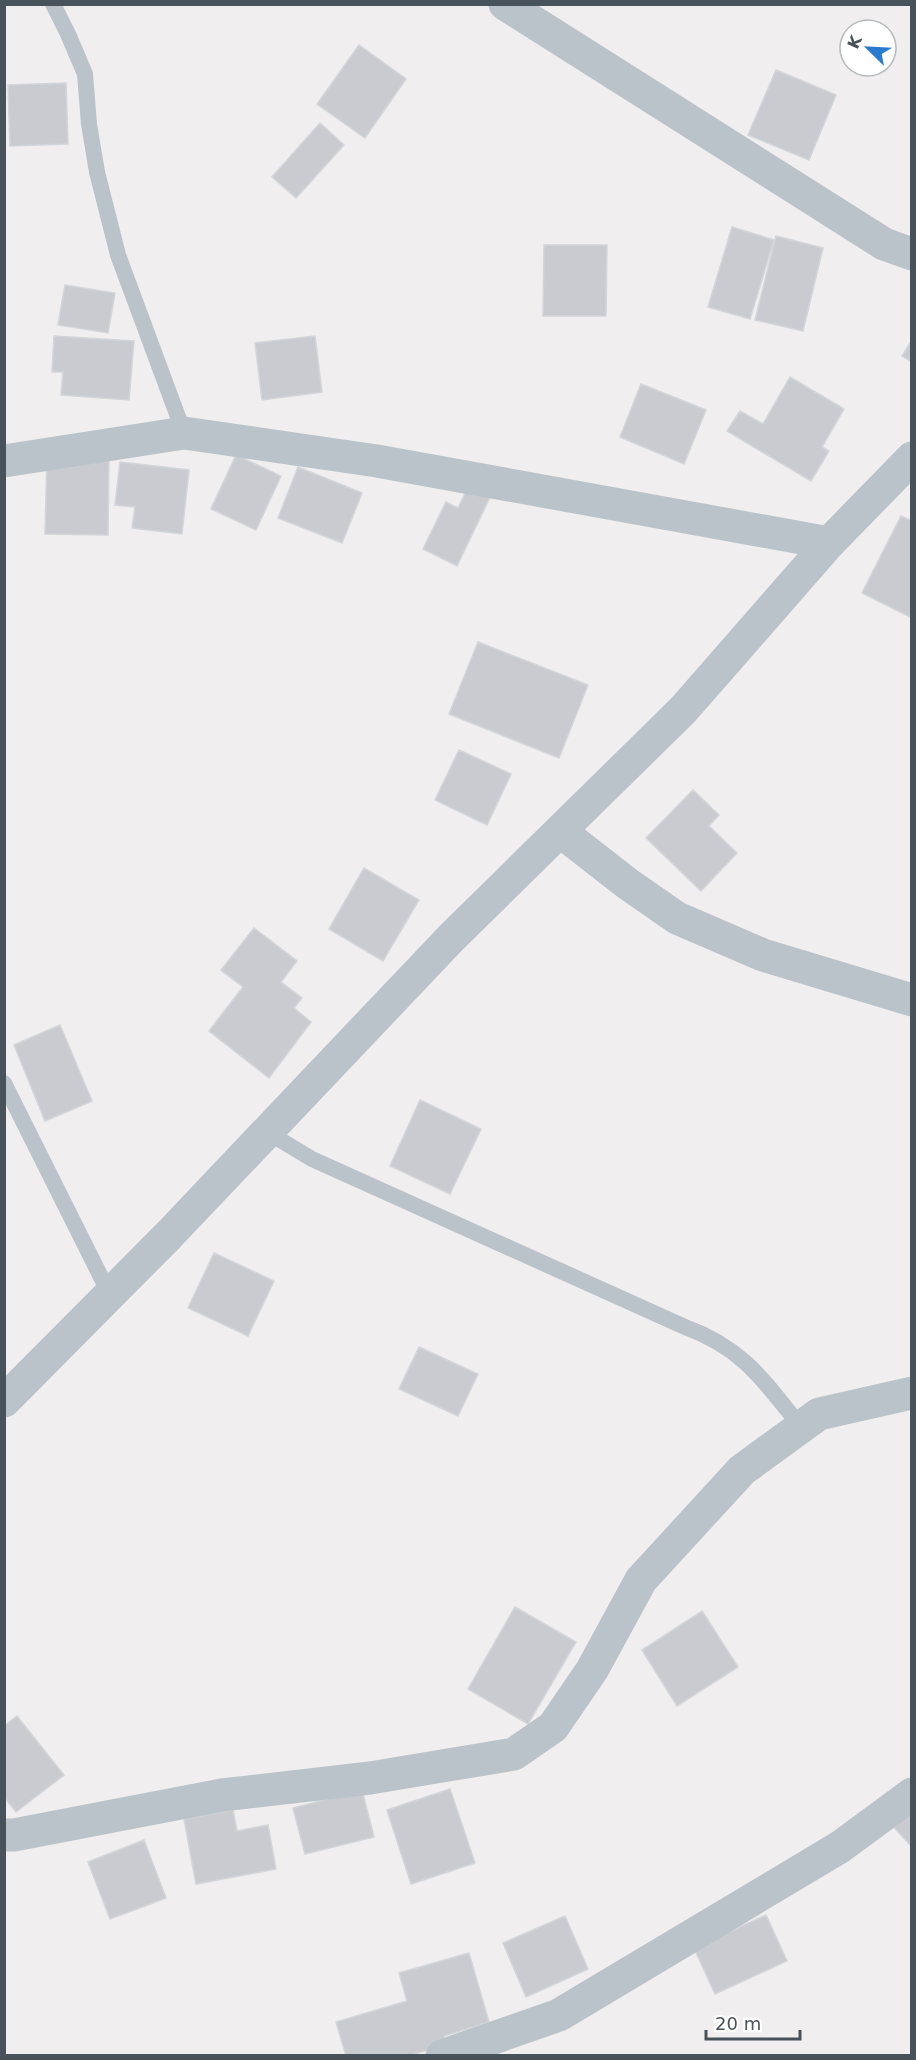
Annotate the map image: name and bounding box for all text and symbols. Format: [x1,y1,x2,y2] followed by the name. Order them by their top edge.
[838,18,898,78] north arrow
[844,32,866,52] text: K
[706,2003,800,2041] scale bar
[715,2013,761,2034] text: 20 m

